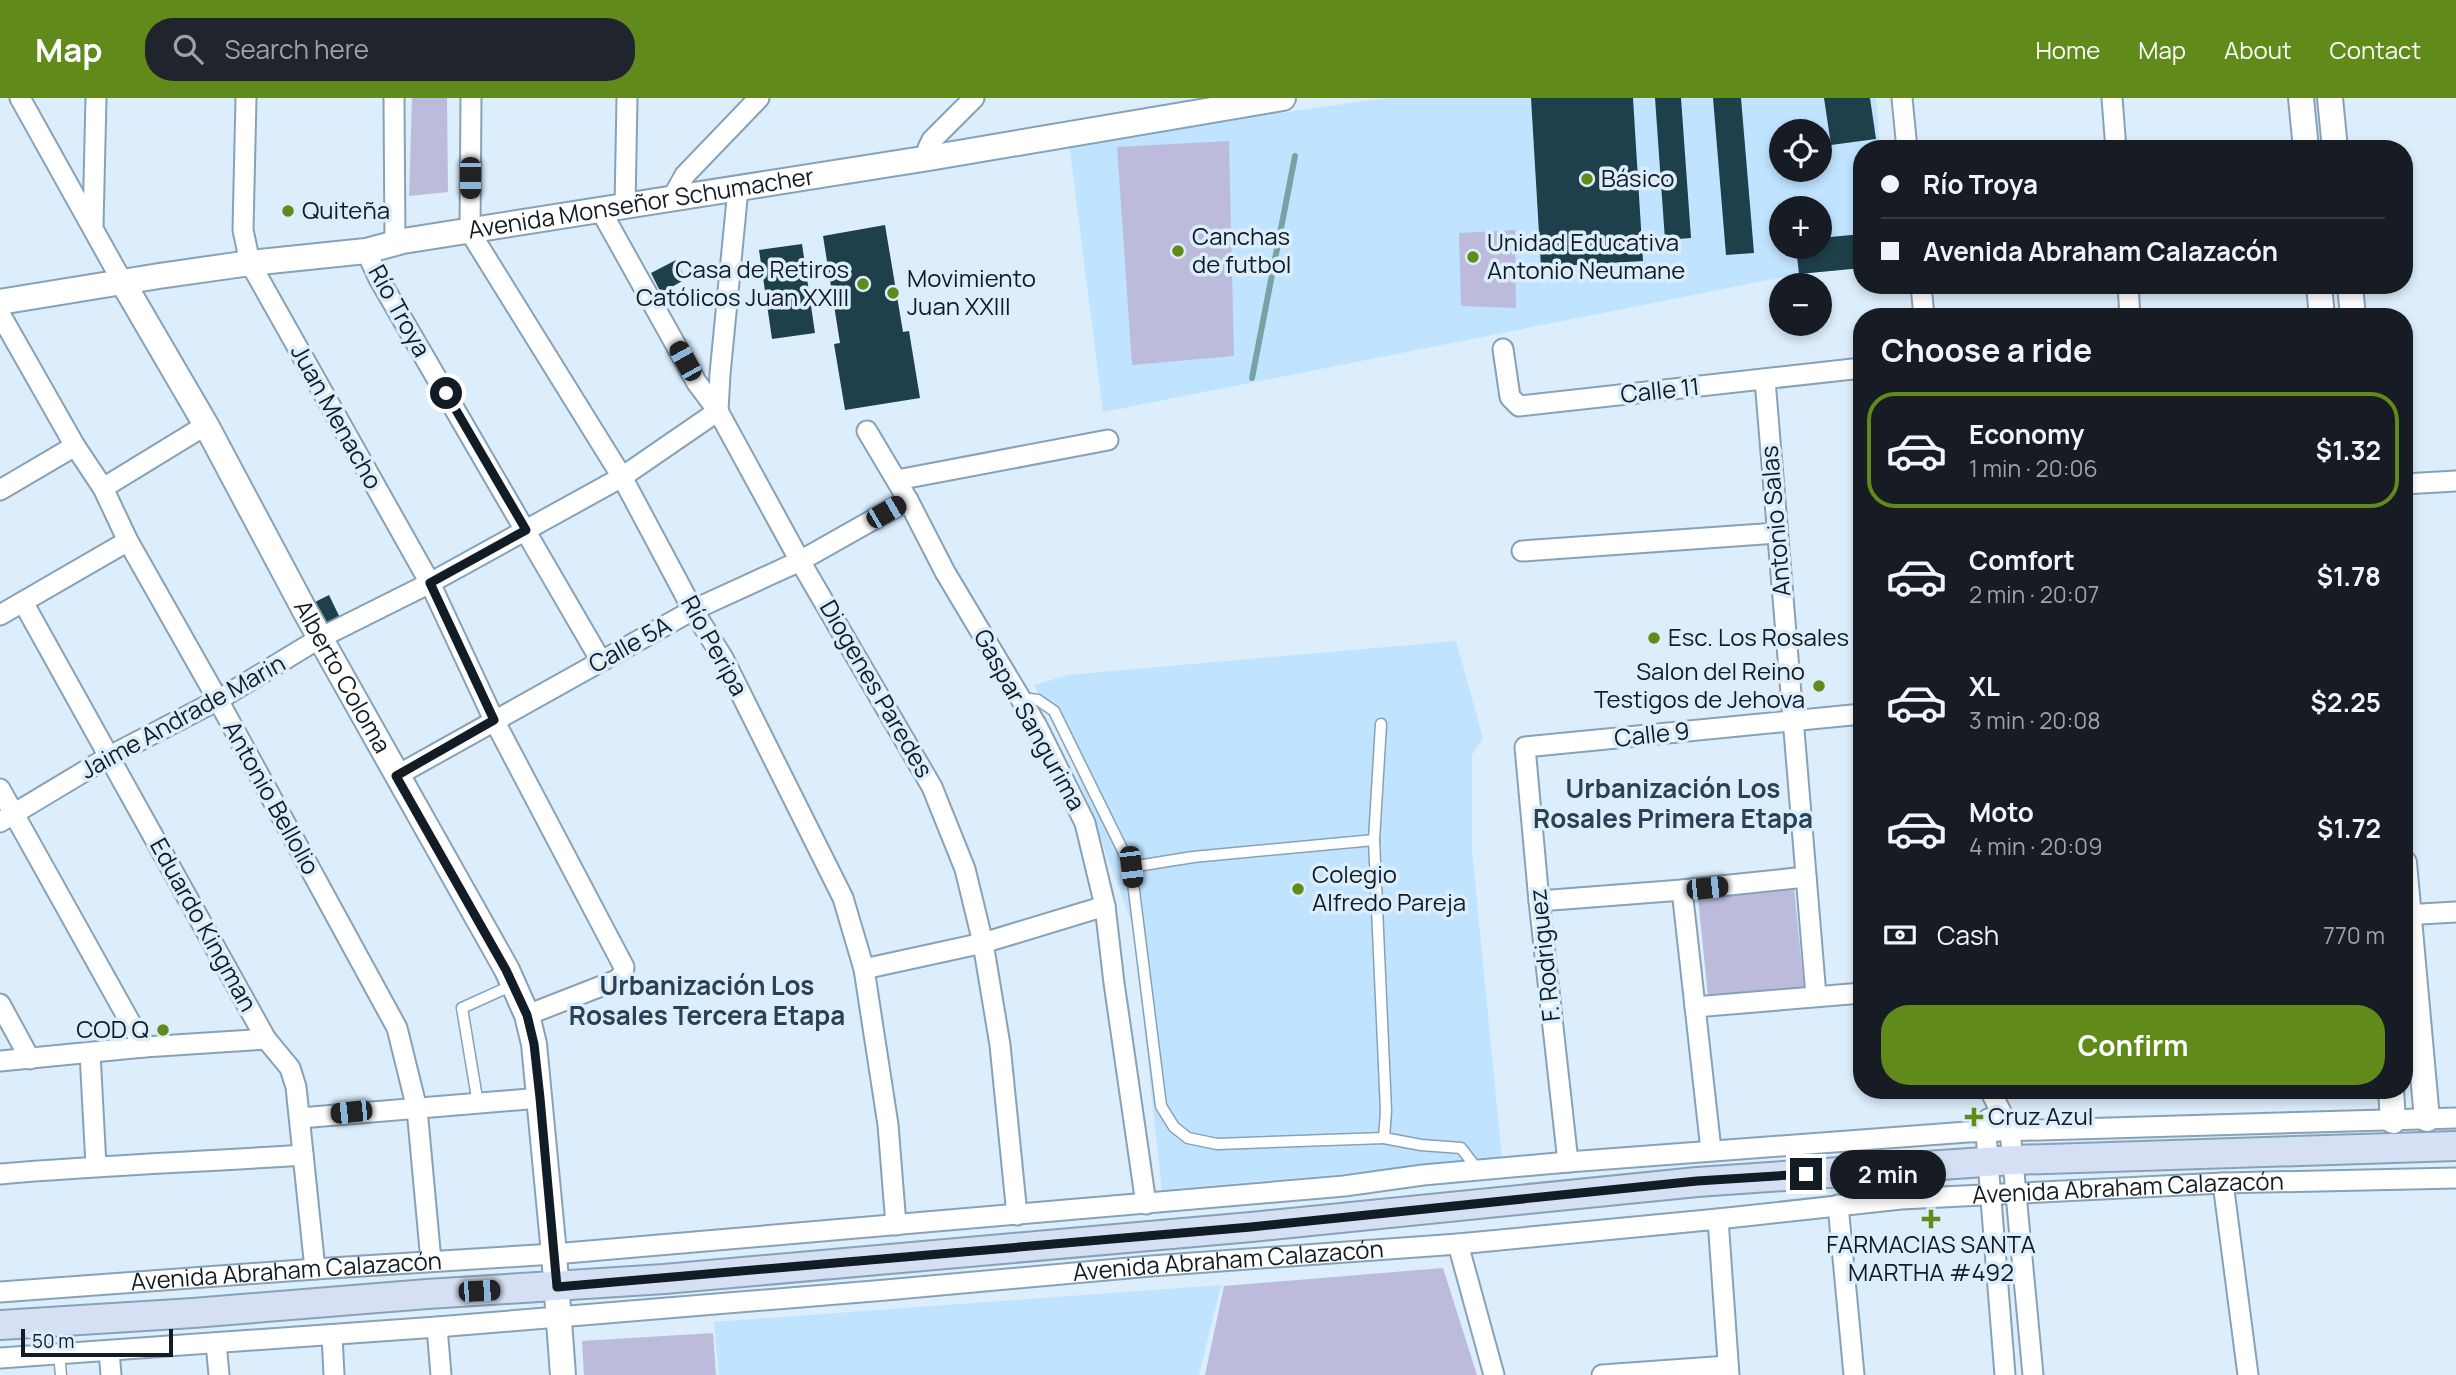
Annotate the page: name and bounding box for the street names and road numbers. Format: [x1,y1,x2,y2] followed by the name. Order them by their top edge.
[466,158,816,246] street label: Avenida Monseñor Schumacher
[362,258,439,362] street label: Río Troya
[284,338,391,495] street label: Juan Menacho
[1619,369,1701,410] street label: Calle 11
[1751,444,1798,598] street label: Antonio Salas
[674,589,756,701] street label: Río Peripa
[813,593,942,783] street label: Diogenes Paredes
[287,594,400,759] street label: Alberto Coloma
[582,608,676,680] street label: Calle 5A
[967,623,1094,816] street label: Gaspar Sangurima
[74,646,291,786] street label: Jaime Andrade Marin
[1613,713,1691,754] street label: Calle 9
[216,714,328,880] street label: Antonio Bellolio
[143,832,266,1017] street label: Eduardo Kingman
[1520,887,1567,1023] street label: F. Rodriguez
[1971,1164,2284,1210] street label: Avenida Abraham Calazacón
[1071,1231,1385,1288] street label: Avenida Abraham Calazacón
[129,1243,443,1297] street label: Avenida Abraham Calazacón

